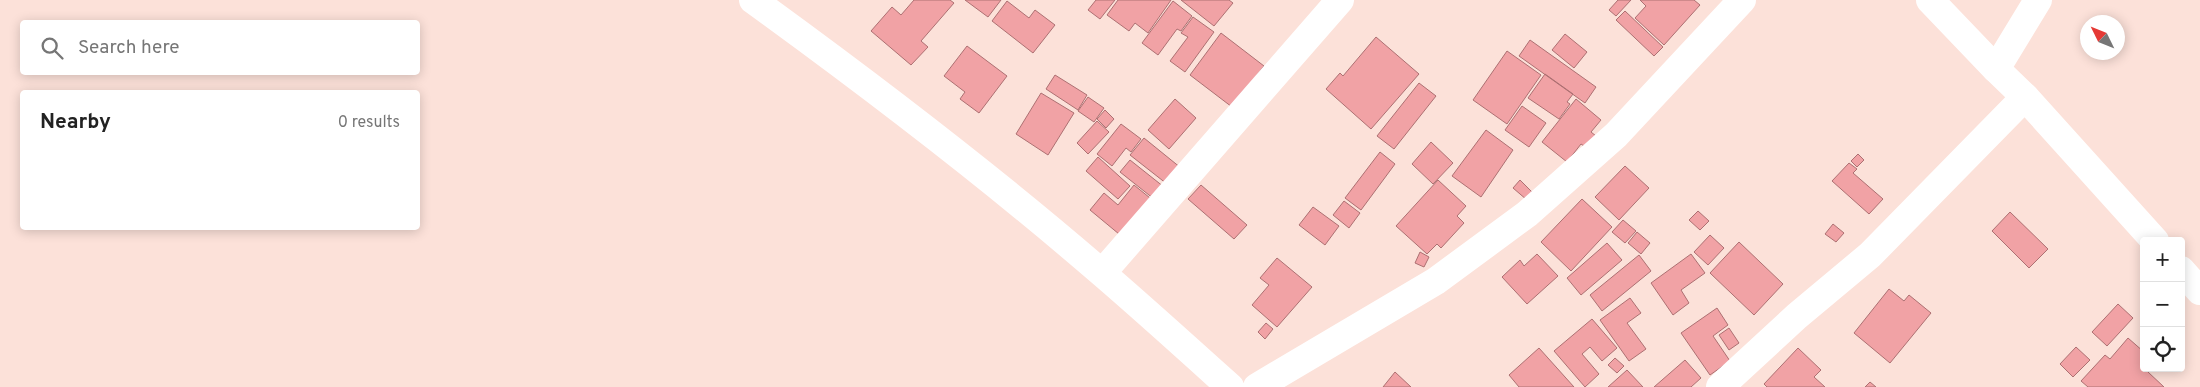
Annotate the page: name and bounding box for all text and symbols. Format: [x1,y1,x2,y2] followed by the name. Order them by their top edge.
[2080,15,2125,60] north arrow
[20,20,420,75] search box
[38,34,66,62] icon: search
[78,36,180,60] text: Search here
[40,109,111,136] text: Nearby
[338,113,400,133] text: 0 results
[2140,237,2185,372] map controls
[2140,237,2185,282] button: +
[2140,282,2185,327] button: −
[2140,327,2185,372] button: locate

